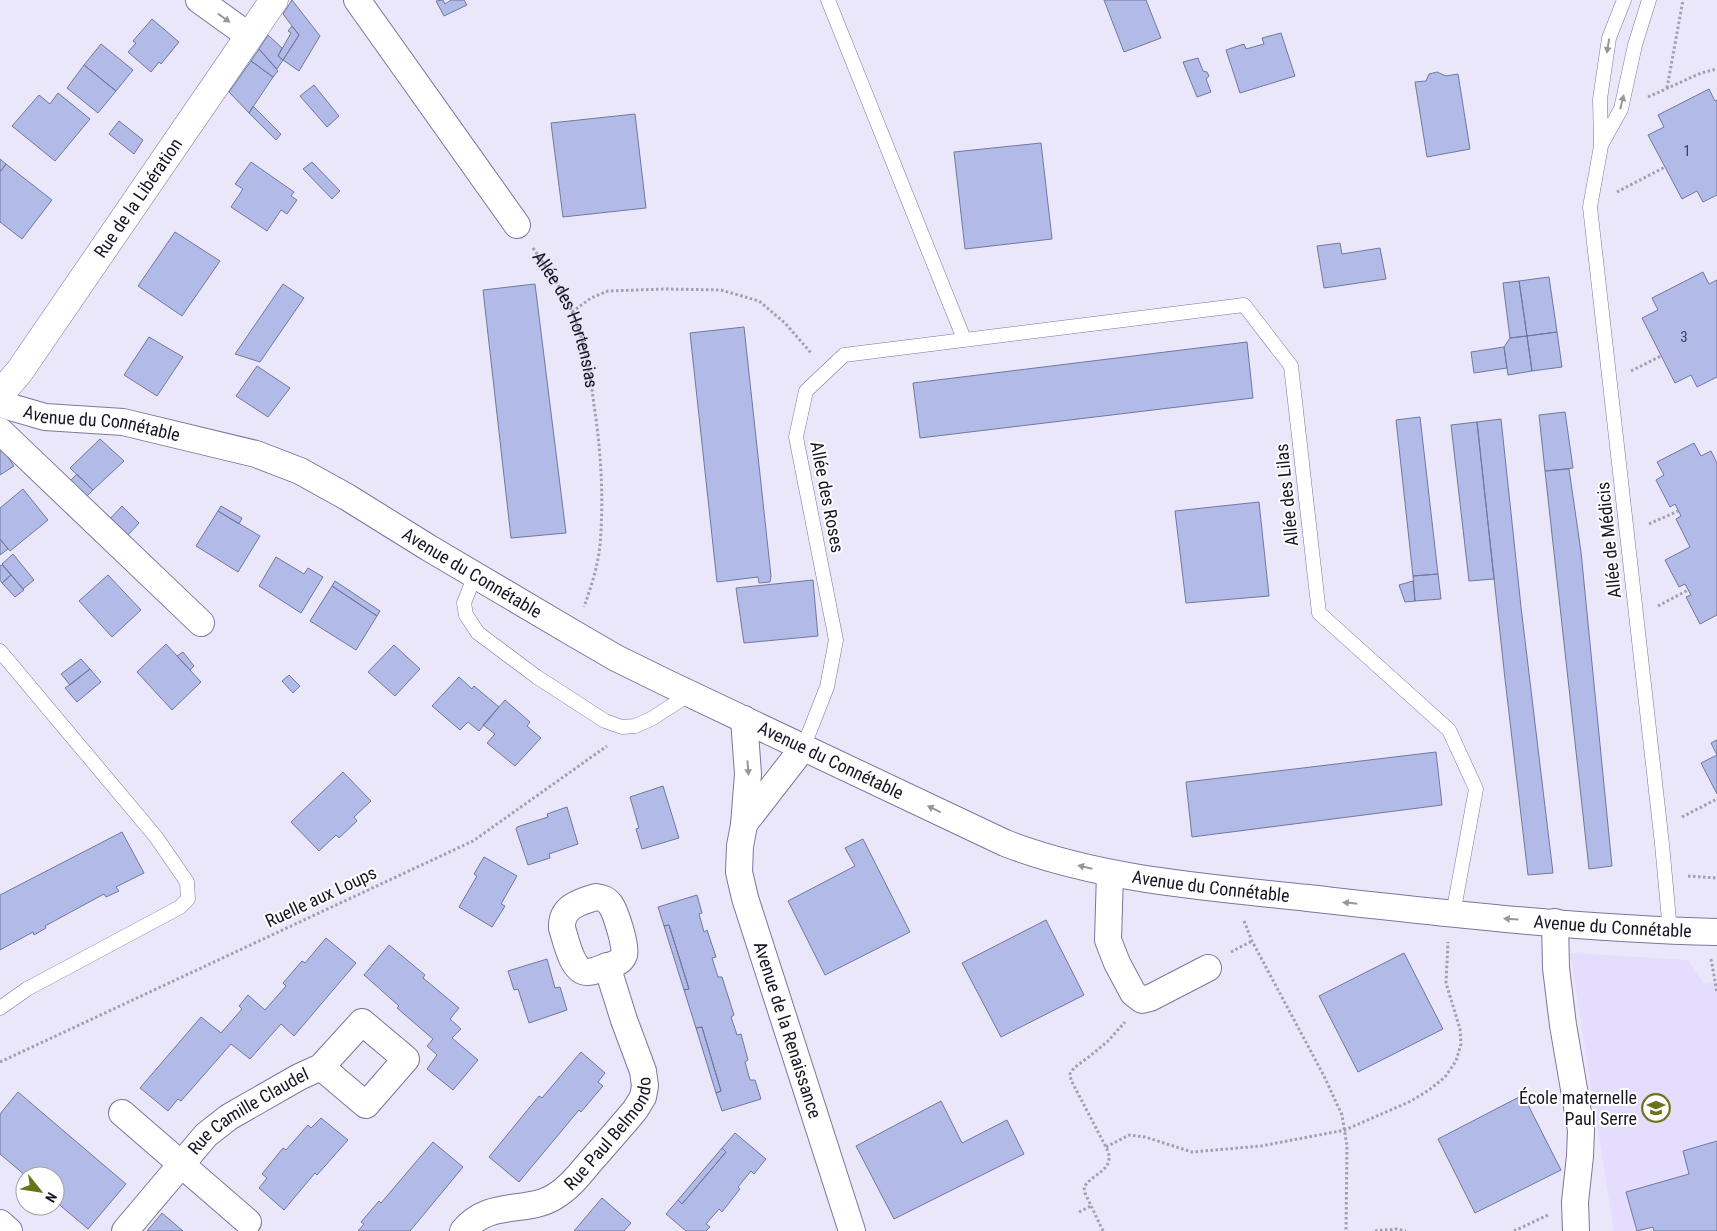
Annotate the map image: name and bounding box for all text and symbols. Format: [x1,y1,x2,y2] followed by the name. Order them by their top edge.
[217,13,231,23] one-way arrow
[1604,38,1612,54] one-way arrow
[1618,94,1626,110] one-way arrow
[90,134,186,262] street label: Rue de la Libération
[1683,142,1691,160] house number: 1
[528,247,603,389] street label: Allée des Hortensias
[1680,328,1688,346] house number: 3
[21,400,182,445] street label: Avenue du Connétable
[806,440,849,554] street label: Allée des Roses
[1271,443,1302,547] street label: Allée des Lilas
[1592,481,1625,599] street label: Allée de Médicis
[399,523,546,622] street label: Avenue du Connétable
[755,717,907,803] street label: Avenue du Connétable
[744,760,752,776] one-way arrow
[927,805,941,813] one-way arrow
[262,862,380,931] street label: Ruelle aux Loups
[1077,863,1092,871] one-way arrow
[1131,866,1291,906] street label: Avenue du Connétable
[1341,899,1357,907] one-way arrow
[1533,911,1692,941] street label: Avenue du Connétable
[1503,915,1519,923] one-way arrow
[750,939,826,1121] street label: Avenue de la Renaissance
[183,1063,312,1159] street label: Rue Camille Claudel
[560,1076,655,1194] street label: Rue Paul Belmondo
[1519,1087,1637,1129] place label: École maternelle Paul Serre
[1641,1093,1671,1123] school or university icon: École maternelle Paul Serre
[15,1166,65,1216] north arrow
[42,1190,60,1205] text: N

